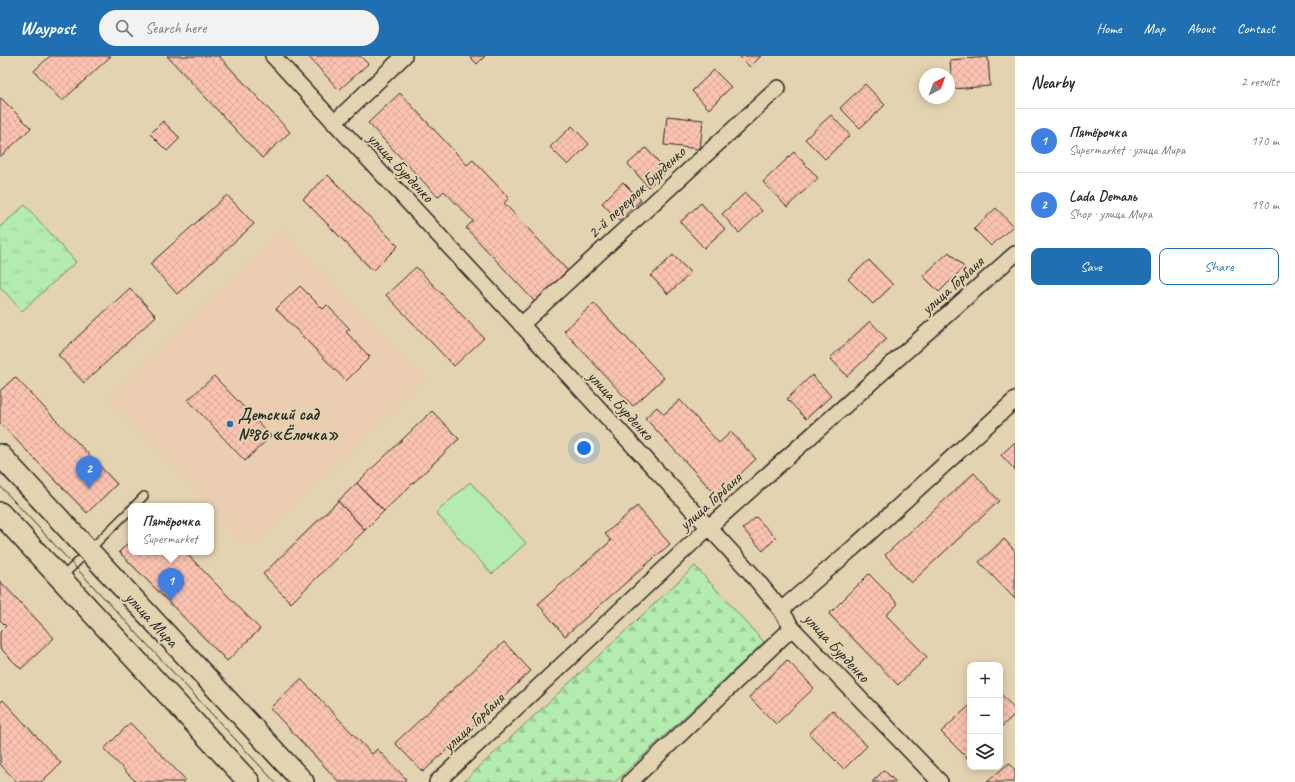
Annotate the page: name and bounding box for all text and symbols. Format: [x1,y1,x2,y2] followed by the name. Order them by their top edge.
[99,10,379,46] search box
[20,16,75,40] text: Waypost
[113,17,135,39] icon: search
[145,19,206,38] text: Search here
[1096,20,1122,37] text: Home
[1144,20,1165,37] text: Map
[1187,20,1215,37] text: About
[1237,20,1275,37] text: Contact
[919,68,955,104] north arrow
[1031,72,1074,93] text: Nearby
[1241,74,1279,90] text: 2 results
[1069,123,1126,142] text: Пятёрочка
[362,127,439,207] street label: улица Бурденко
[1041,133,1047,149] text: 1
[1251,133,1279,149] text: 170 m
[583,141,690,243] street label: 2-й переулок Бурденко
[1069,142,1185,158] text: Supermarket · улица Мира
[1069,187,1137,206] text: Lada Dеталь
[1041,197,1047,213] text: 2
[1251,197,1279,213] text: 190 m
[1069,206,1152,222] text: Shop · улица Мира
[1031,248,1151,285] button: Save
[1159,248,1279,285] button: Share
[916,251,989,320] street label: улица Горбаня
[582,365,659,445] street label: улица Бурденко
[238,404,339,445] place label: Детский сад №86 «Ёлочка»
[225,419,235,429] marker: Детский сад №86 «Ёлочка»
[574,438,594,458] your location
[76,456,102,489] pin: 2
[674,467,747,536] street label: улица Горбаня
[128,503,214,555] popup
[142,512,200,531] text: Пятёрочка
[142,531,198,547] text: Supermarket
[158,568,184,601] pin: 1
[120,586,183,652] street label: улица Мира
[798,607,875,687] street label: улица Бурденко
[967,662,1003,770] map controls
[967,662,1003,698] button: +
[437,688,510,757] street label: улица Горбаня
[967,698,1003,734] button: −
[967,734,1003,770] button: layers

